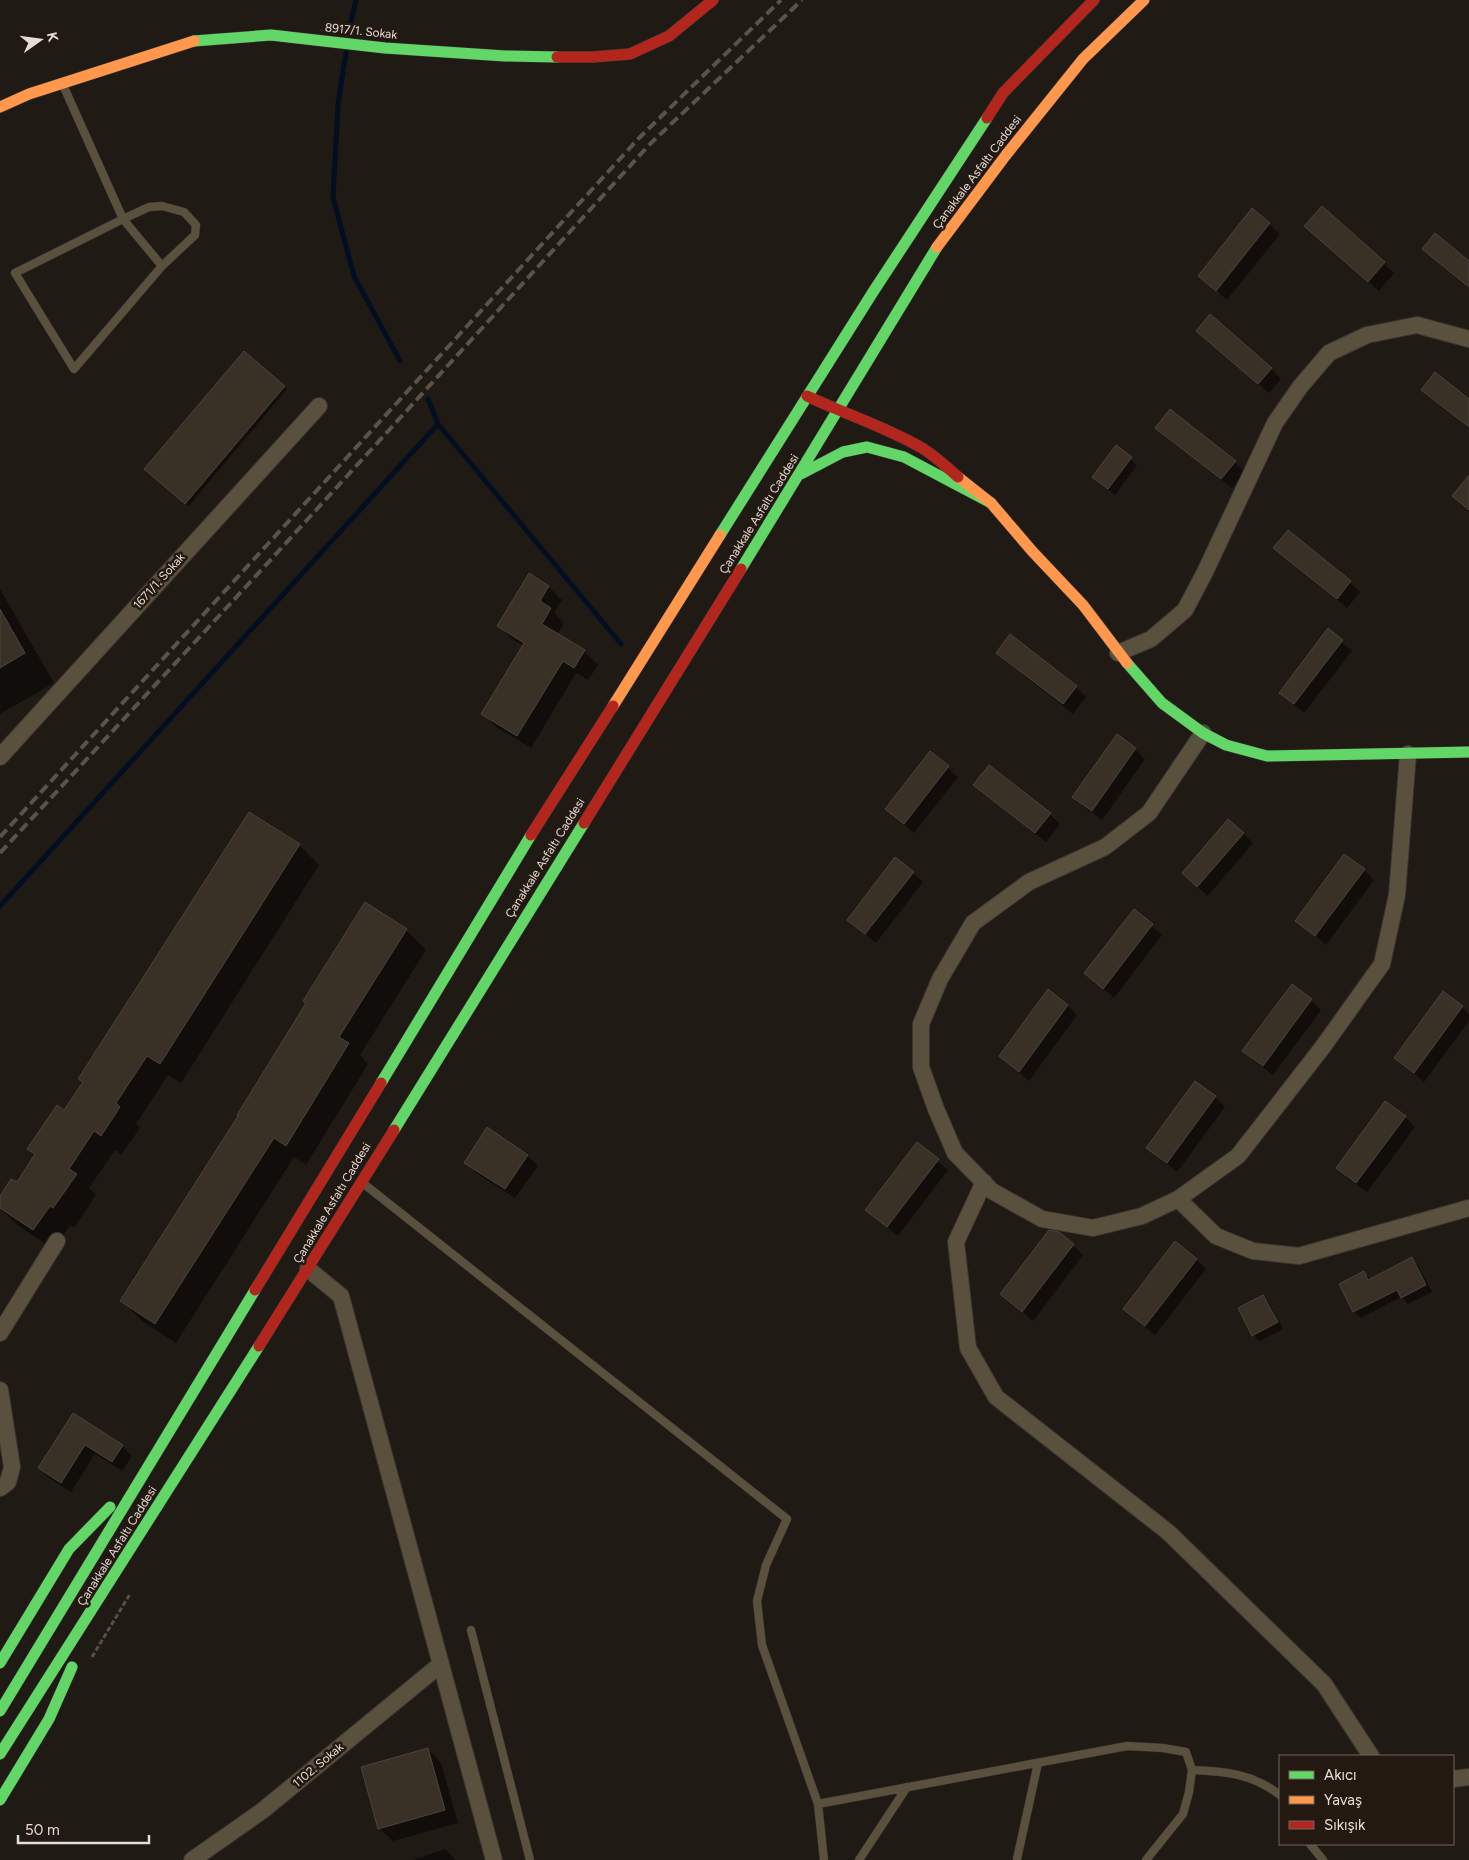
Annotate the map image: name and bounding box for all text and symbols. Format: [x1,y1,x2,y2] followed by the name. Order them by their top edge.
[15,15,65,65] north arrow
[324,20,398,42] street label: 8917/1. Sokak
[43,30,62,44] text: K
[930,113,1024,231] street label: Çanakkale Asfaltı Caddesi
[716,452,802,576] street label: Çanakkale Asfaltı Caddesi
[130,550,188,612] street label: 1671/1. Sokak
[502,796,588,920] street label: Çanakkale Asfaltı Caddesi
[290,1140,374,1266] street label: Çanakkale Asfaltı Caddesi
[74,1484,160,1608] street label: Çanakkale Asfaltı Caddesi
[290,1740,346,1790] street label: 1102. Sokak
[1279,1755,1454,1845] legend
[1324,1766,1357,1784] text: Akıcı
[1324,1791,1362,1809] text: Yavaş
[18,1812,149,1844] scale bar
[1324,1816,1366,1834] text: Sıkışık
[25,1821,60,1839] text: 50 m

